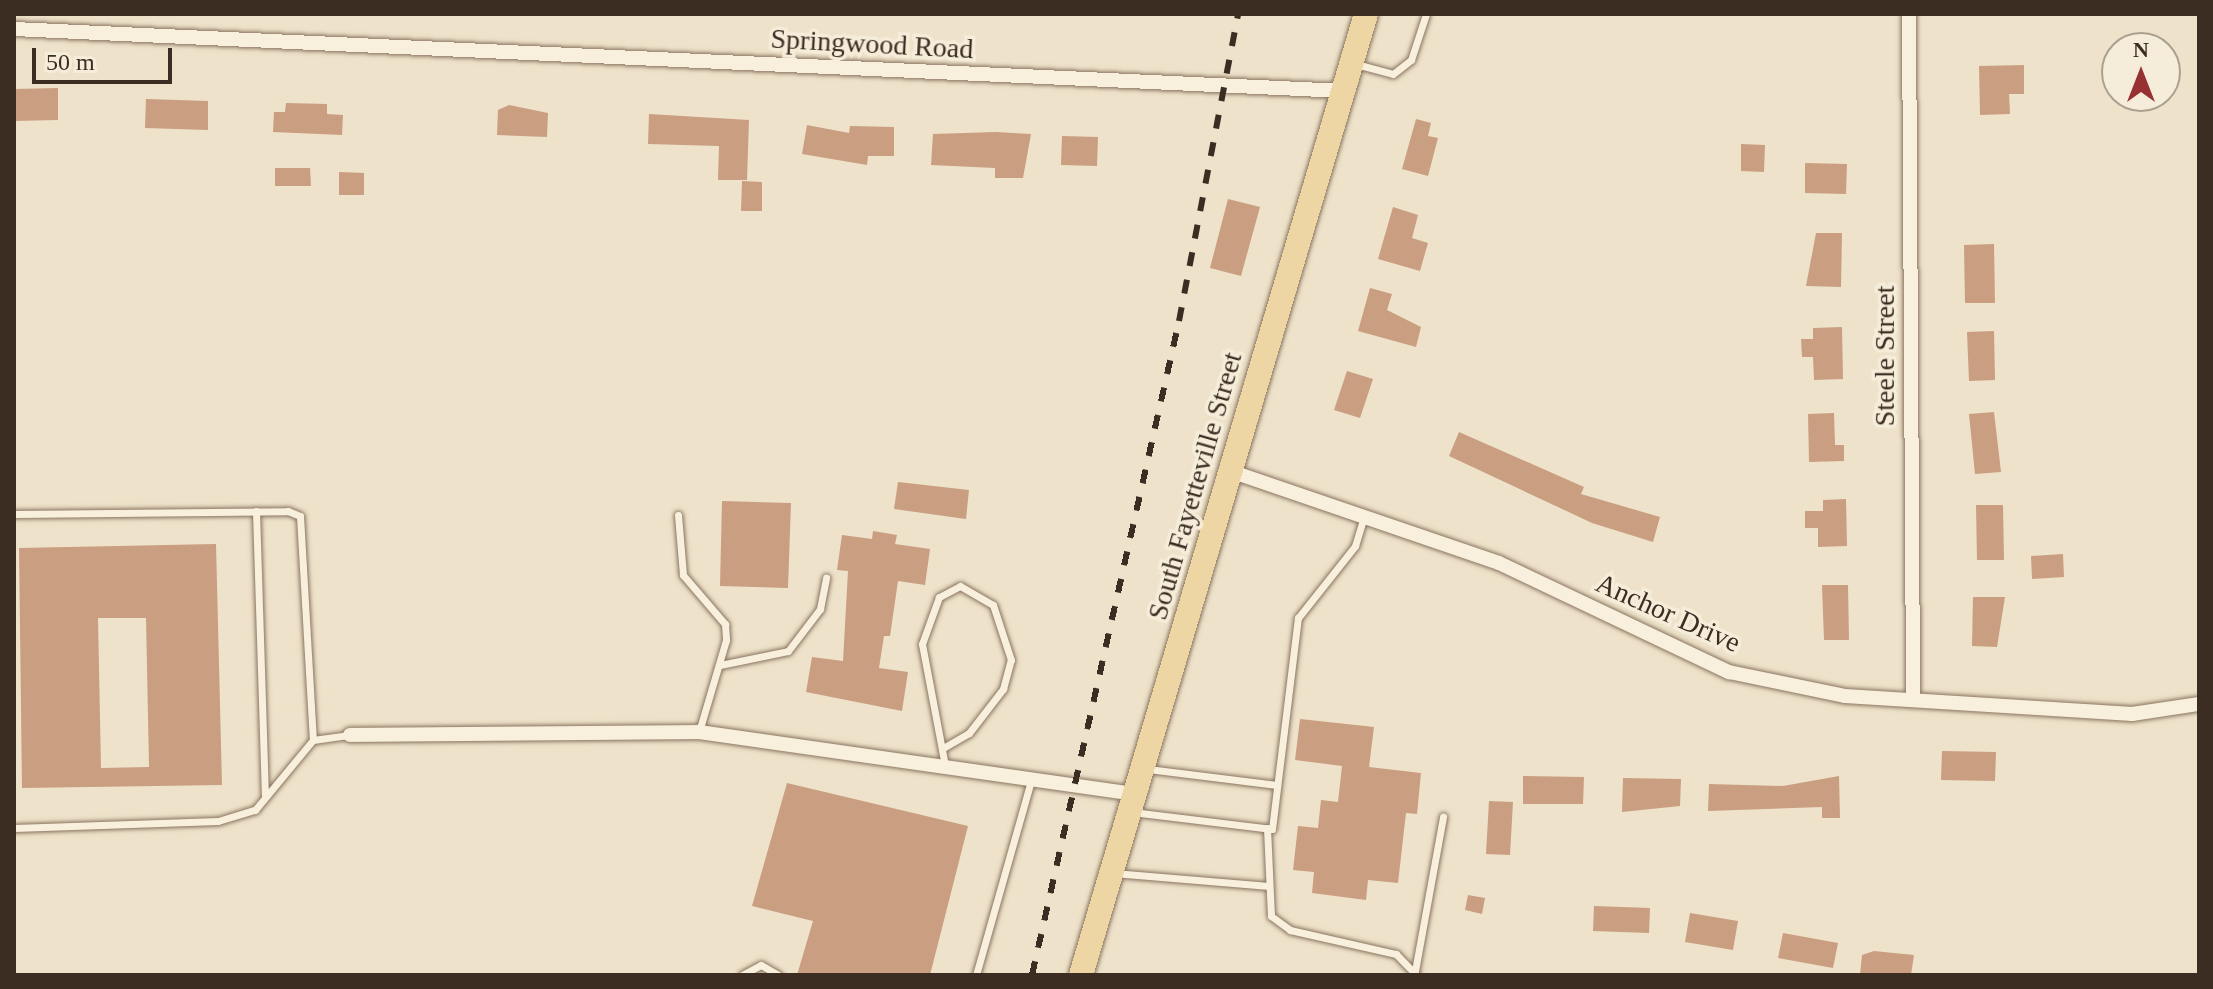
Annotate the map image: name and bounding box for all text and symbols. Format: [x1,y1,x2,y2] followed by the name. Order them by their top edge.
[770,22,974,66] street label: Springwood Road
[36,32,176,82] scale bar
[2101,32,2181,112] north arrow
[2133,37,2149,62] text: N
[46,49,95,75] text: 50 m
[1868,286,1902,426] street label: Steele Street
[1141,348,1249,624] street label: South Fayetteville Street
[1590,566,1746,660] street label: Anchor Drive

